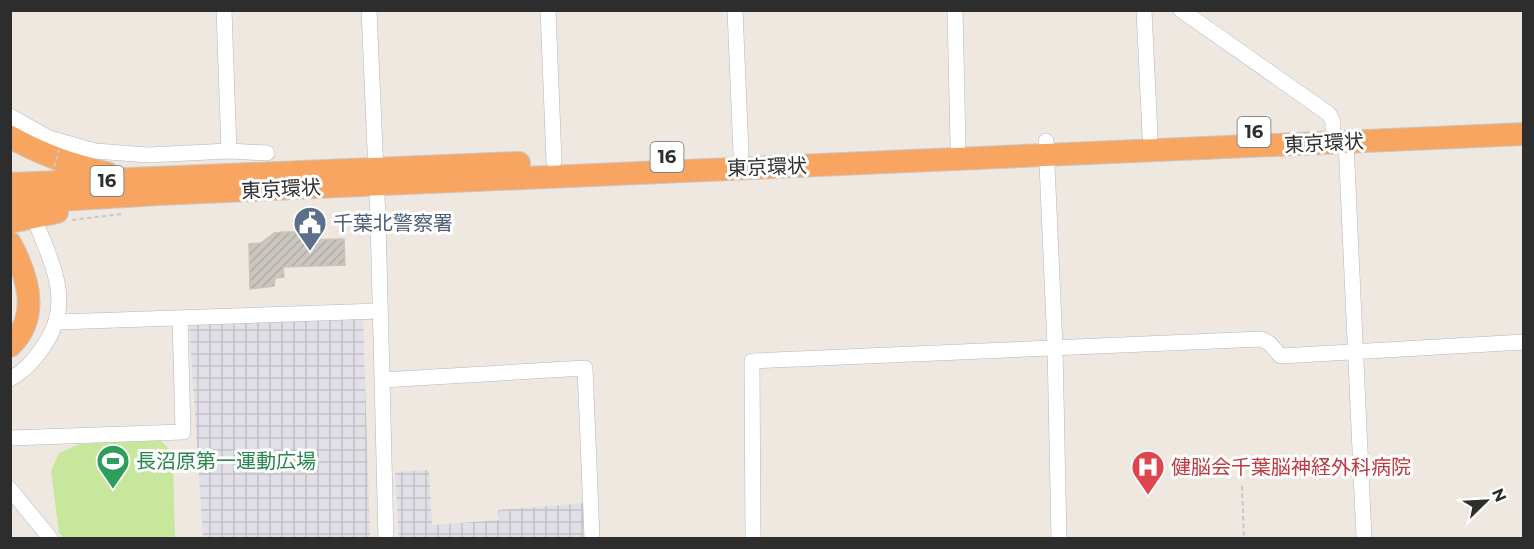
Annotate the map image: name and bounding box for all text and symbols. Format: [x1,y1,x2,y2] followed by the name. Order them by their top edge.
[1238,117,1270,147] road number: 16
[1283,129,1365,157] street label: 東京環状
[650,142,684,172] road number: 16
[727,154,807,180] street label: 東京環状
[90,166,124,196] road number: 16
[240,175,322,203] street label: 東京環状
[292,205,328,252] public building icon: 千葉北警察署
[333,211,453,235] place label: 千葉北警察署
[95,443,131,490] sports icon: 長沼原第一運動広場
[136,449,316,473] place label: 長沼原第一運動広場
[1130,449,1166,496] hospital icon: 健脳会千葉脳神経外科病院
[1171,455,1411,479] place label: 健脳会千葉脳神経外科病院
[1456,471,1516,531] north arrow
[1488,485,1511,505] text: N

